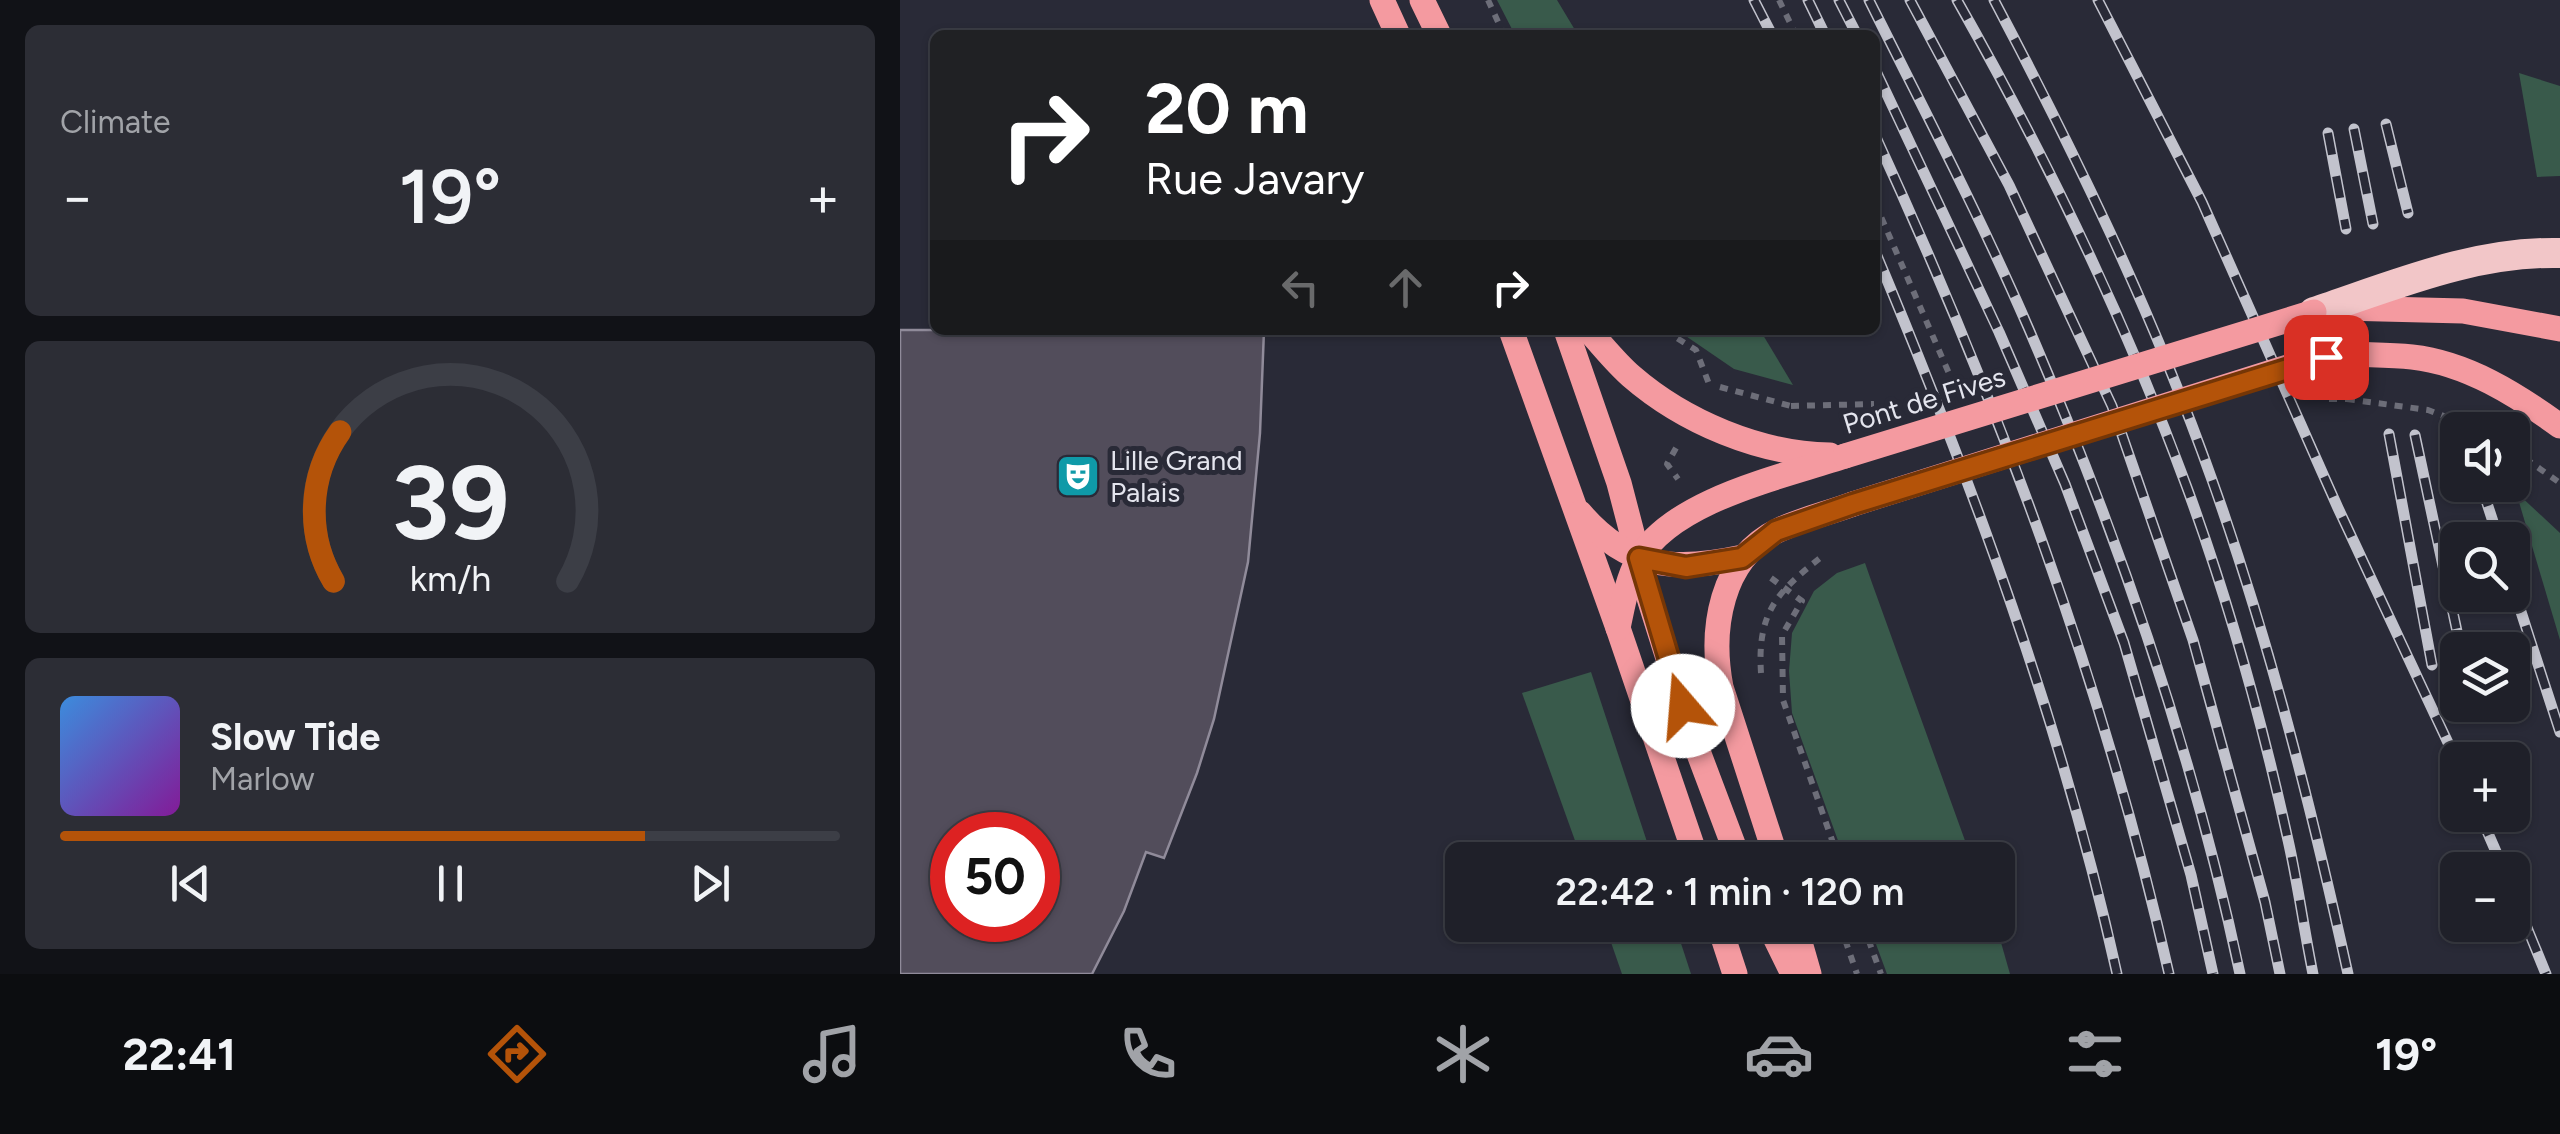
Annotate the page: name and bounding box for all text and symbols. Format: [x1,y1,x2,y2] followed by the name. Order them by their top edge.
[1145,66,1309,151] text: 20 m
[980,70,1110,200] icon: right
[60,103,171,141] text: Climate
[1145,151,1364,205] text: Rue Javary
[399,152,501,242] text: 19°
[60,164,94,230] text: −
[806,164,840,230] text: +
[1273,260,1328,315] icon: left
[1378,260,1433,315] icon: ahead
[1483,260,1538,315] icon: right
[2284,315,2369,400] pin
[2299,330,2354,385] icon: arrive
[1839,359,2009,441] street label: Pont de Fives
[2440,412,2530,942] map controls
[2440,412,2530,502] button: sound
[391,440,509,565] text: 39
[1110,443,1243,509] place label: Lille Grand Palais
[1055,453,1101,499] theatre icon: Lille Grand Palais
[2440,522,2530,612] button: search
[409,557,491,600] text: km/h
[2440,632,2530,722] button: layers
[1631,654,1735,758] position arrow
[210,714,380,760] text: Slow Tide
[2440,742,2530,832] button: +
[210,760,314,798] text: Marlow
[930,812,1060,942] speed limit sign: 50
[2440,852,2530,942] button: −
[163,856,218,911] icon: previous
[423,856,478,911] icon: pause
[683,856,738,911] icon: next
[1556,869,1904,915] text: 22:42 · 1 min · 120 m
[482,1019,552,1089] icon: directions
[797,1019,867,1089] icon: music
[1113,1019,1183,1089] icon: phone
[1428,1019,1498,1089] icon: climate
[1744,1019,1814,1089] icon: car
[2060,1019,2130,1089] icon: filters
[123,1027,236,1081] text: 22:41
[2375,1027,2437,1081] text: 19°

